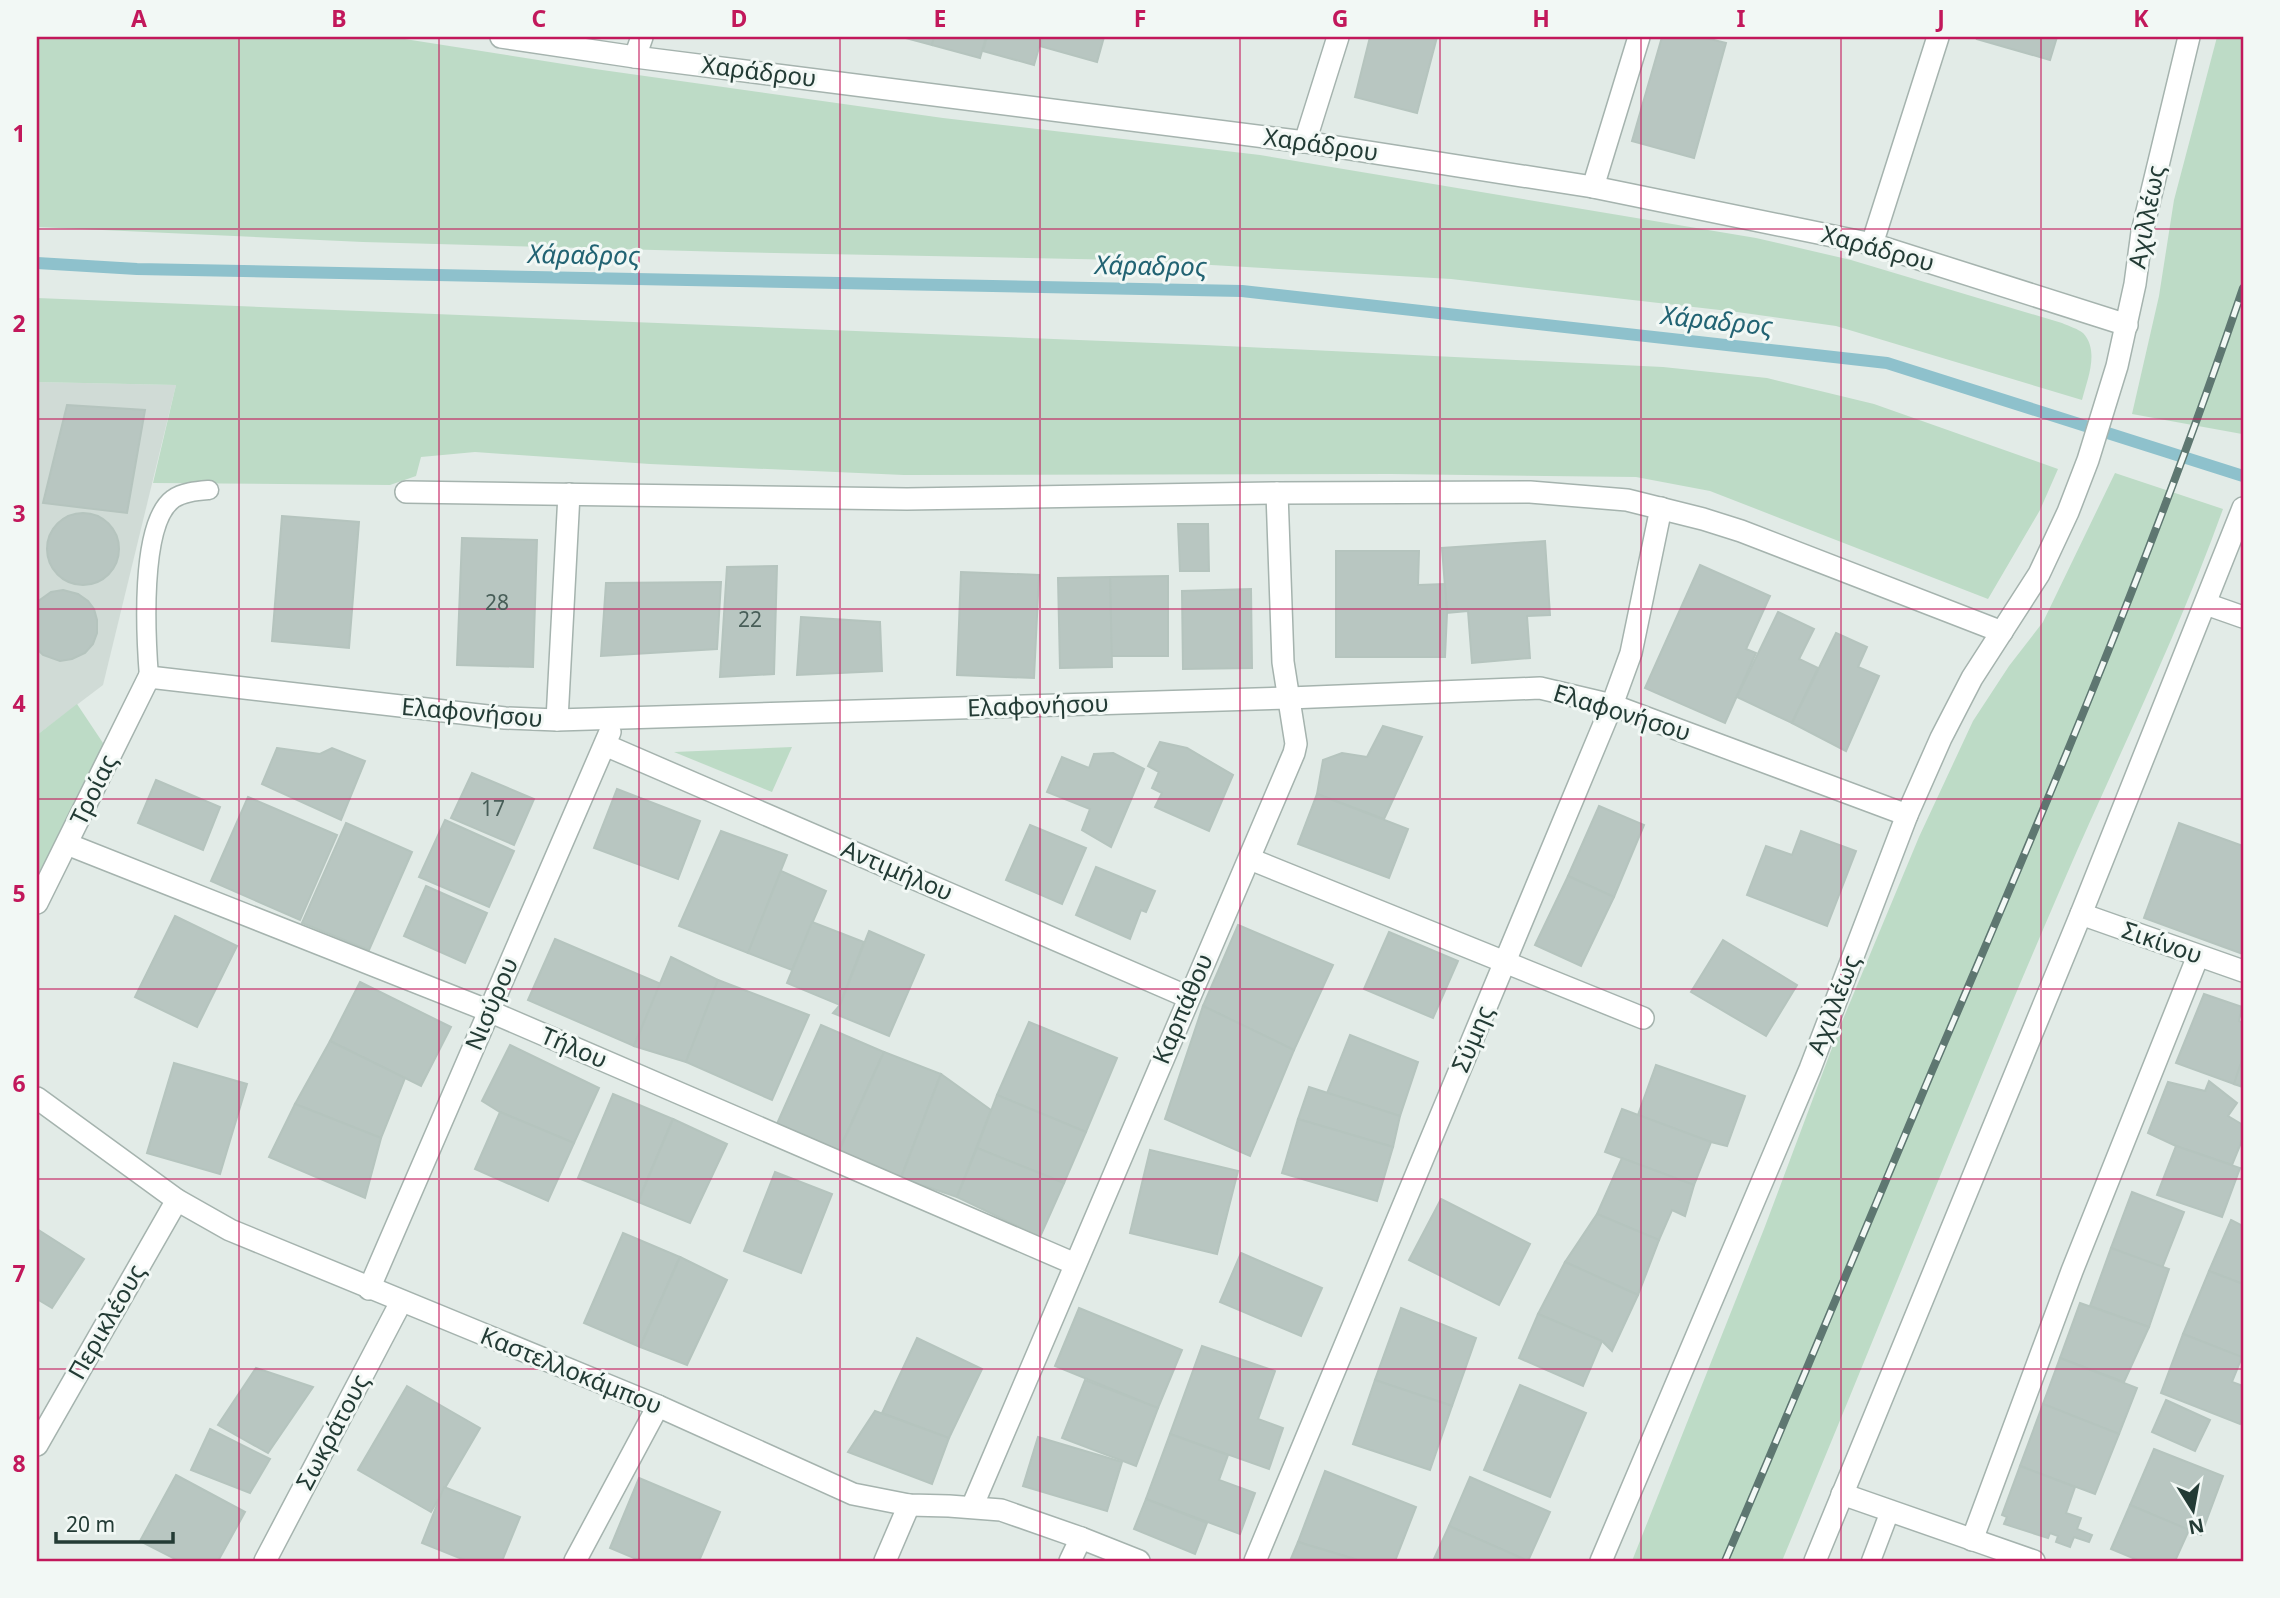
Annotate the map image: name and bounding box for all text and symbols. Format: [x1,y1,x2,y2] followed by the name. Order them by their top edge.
[131,2,147,34] text: A
[331,2,347,34] text: B
[532,2,547,34] text: C
[731,2,747,34] text: D
[934,2,946,34] text: E
[1134,2,1146,34] text: F
[1332,2,1348,34] text: G
[1532,2,1550,34] text: H
[1737,2,1746,34] text: I
[1935,2,1945,34] text: J
[2133,2,2149,34] text: K
[700,47,819,94] street label: Χαράδρου
[12,117,26,149] text: 1
[1262,119,1381,168] street label: Χαράδρου
[2119,162,2172,271] street label: Αχιλλέως
[1818,217,1938,278] street label: Χαράδρου
[526,235,641,273] water label: Χάραδρος
[1093,246,1208,284] water label: Χάραδρος
[1657,296,1776,344] water label: Χάραδρος
[12,307,26,339] text: 2
[12,497,26,529] text: 3
[485,588,509,616] house number: 28
[738,605,762,633] house number: 22
[1550,675,1695,748] street label: Ελαφονήσου
[967,686,1109,723] street label: Ελαφονήσου
[12,687,26,719] text: 4
[400,689,544,734] street label: Ελαφονήσου
[61,748,124,830] street label: Τροίας
[481,794,505,822] house number: 17
[837,831,958,908] street label: Αντιμήλου
[12,877,26,909] text: 5
[2118,912,2207,971] street label: Σικίνου
[1144,948,1220,1069] street label: Καρπάθου
[1798,950,1867,1059] street label: Αχιλλέως
[456,952,525,1055] street label: Νισύρου
[1443,1000,1500,1077] street label: Σύμης
[536,1018,613,1075] street label: Τήλου
[12,1067,26,1099] text: 6
[12,1257,26,1289] text: 7
[59,1258,152,1385] street label: Περικλέους
[476,1318,667,1421] street label: Καστελλοκάμπου
[287,1368,376,1495] street label: Σωκράτους
[12,1447,26,1479] text: 8
[2158,1476,2228,1546] north arrow
[56,1500,173,1544] scale bar
[66,1510,115,1538] text: 20 m
[2186,1512,2206,1541] text: N

